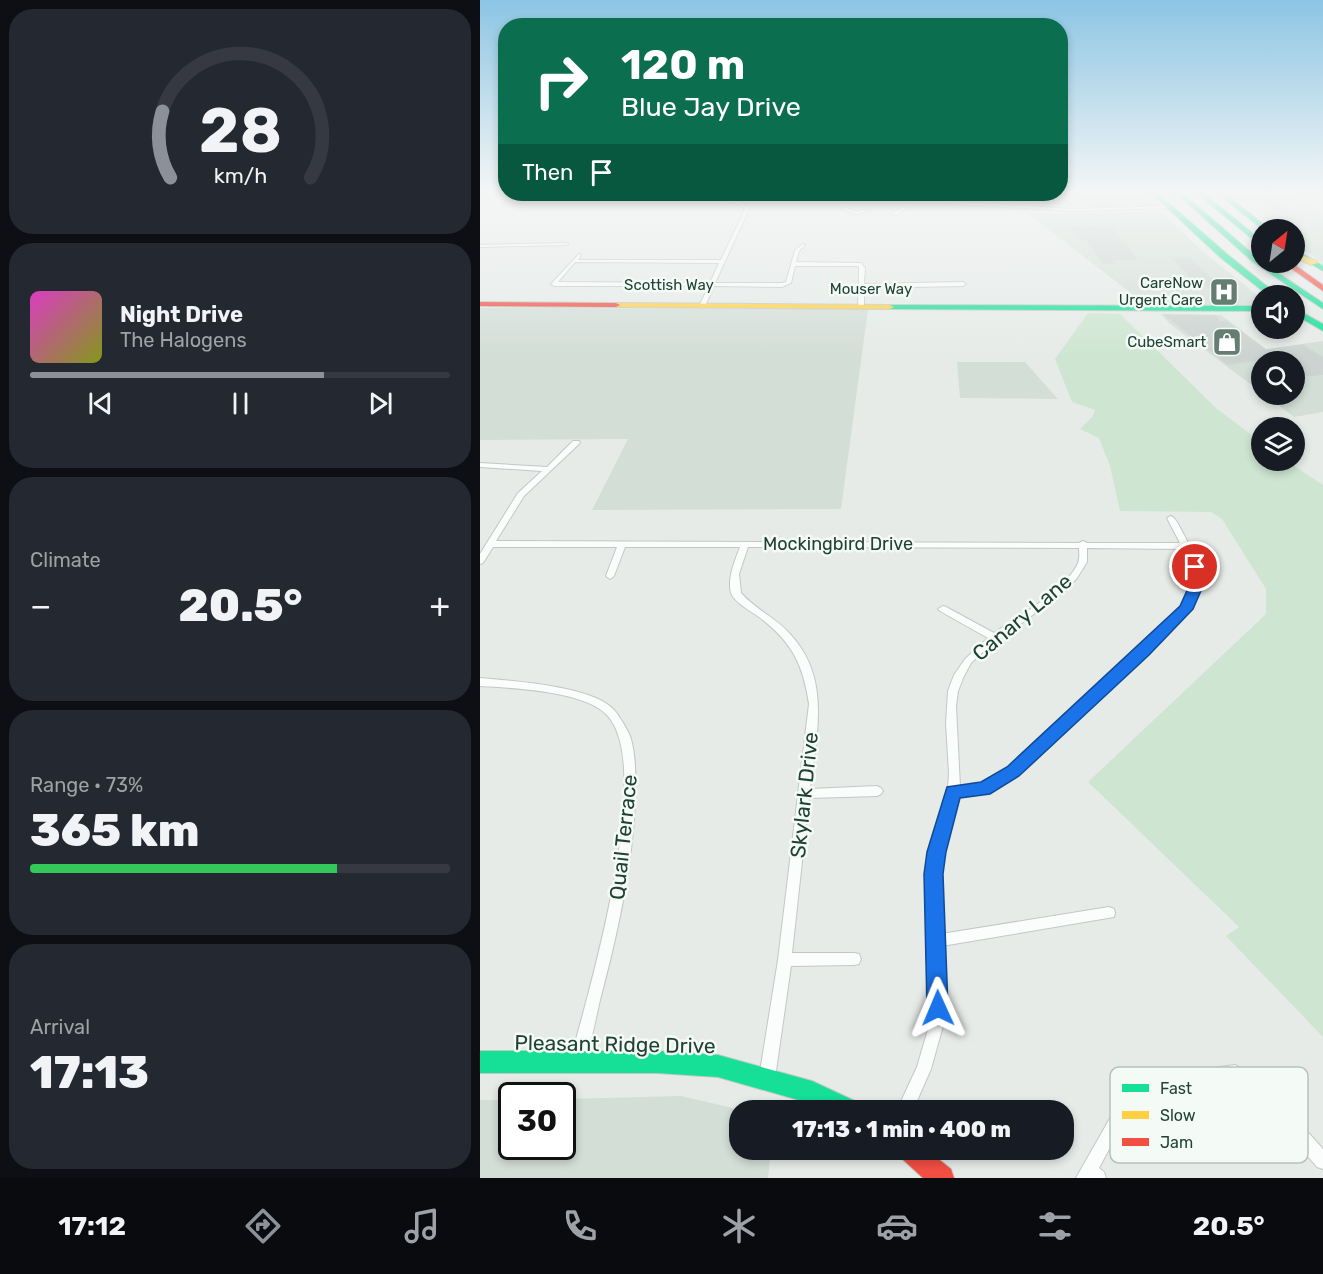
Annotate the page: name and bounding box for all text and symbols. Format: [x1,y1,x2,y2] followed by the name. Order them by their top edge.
[621,40,745,90] text: 120 m
[522,42,600,120] icon: right
[621,91,801,123] text: Blue Jay Drive
[199,95,281,169] text: 28
[585,156,618,189] icon: arrive
[522,159,573,186] text: Then
[213,164,267,189] text: km/h
[1251,219,1305,273] north arrow
[1251,219,1305,471] map controls
[1119,274,1203,309] place label: CareNow Urgent Care
[624,276,714,294] street label: Scottish Way
[1208,276,1240,308] hospital icon: CareNow Urgent Care
[830,280,912,298] street label: Mouser Way
[1251,285,1305,339] button: sound
[120,301,243,328] text: Night Drive
[1211,326,1243,358] shop icon: CubeSmart
[120,328,247,352] text: The Halogens
[1127,333,1206,351] place label: CubeSmart
[1251,351,1305,405] button: search
[84,387,117,420] icon: previous
[224,387,257,420] icon: pause
[364,387,397,420] icon: next
[1251,417,1305,471] button: layers
[763,533,913,555] street label: Mockingbird Drive
[1169,541,1220,592] pin
[30,548,101,572] text: Climate
[1178,550,1211,583] icon: arrive
[967,568,1077,666] street label: Canary Lane
[178,579,303,632] text: 20.5°
[30,586,51,625] text: −
[429,586,450,625] text: +
[785,731,823,859] street label: Skylark Drive
[30,773,143,797] text: Range · 73%
[604,773,642,901] street label: Quail Terrace
[30,804,199,857] text: 365 km
[906,976,970,1040] position arrow
[30,1015,90,1039] text: Arrival
[514,1030,716,1058] street label: Pleasant Ridge Drive
[30,1046,149,1099] text: 17:13
[1110,1067,1308,1163] legend
[1160,1079,1192,1098] text: Fast
[498,1082,576,1160] speed limit sign: 30
[1160,1106,1196,1125] text: Slow
[792,1116,1011,1143] text: 17:13 · 1 min · 400 m
[1160,1133,1193,1152] text: Jam
[242,1205,284,1247] icon: directions
[401,1205,443,1247] icon: music
[559,1205,601,1247] icon: phone
[718,1205,760,1247] icon: climate
[876,1205,918,1247] icon: car
[1034,1205,1076,1247] icon: filters
[58,1210,126,1242] text: 17:12
[1193,1210,1265,1242] text: 20.5°

